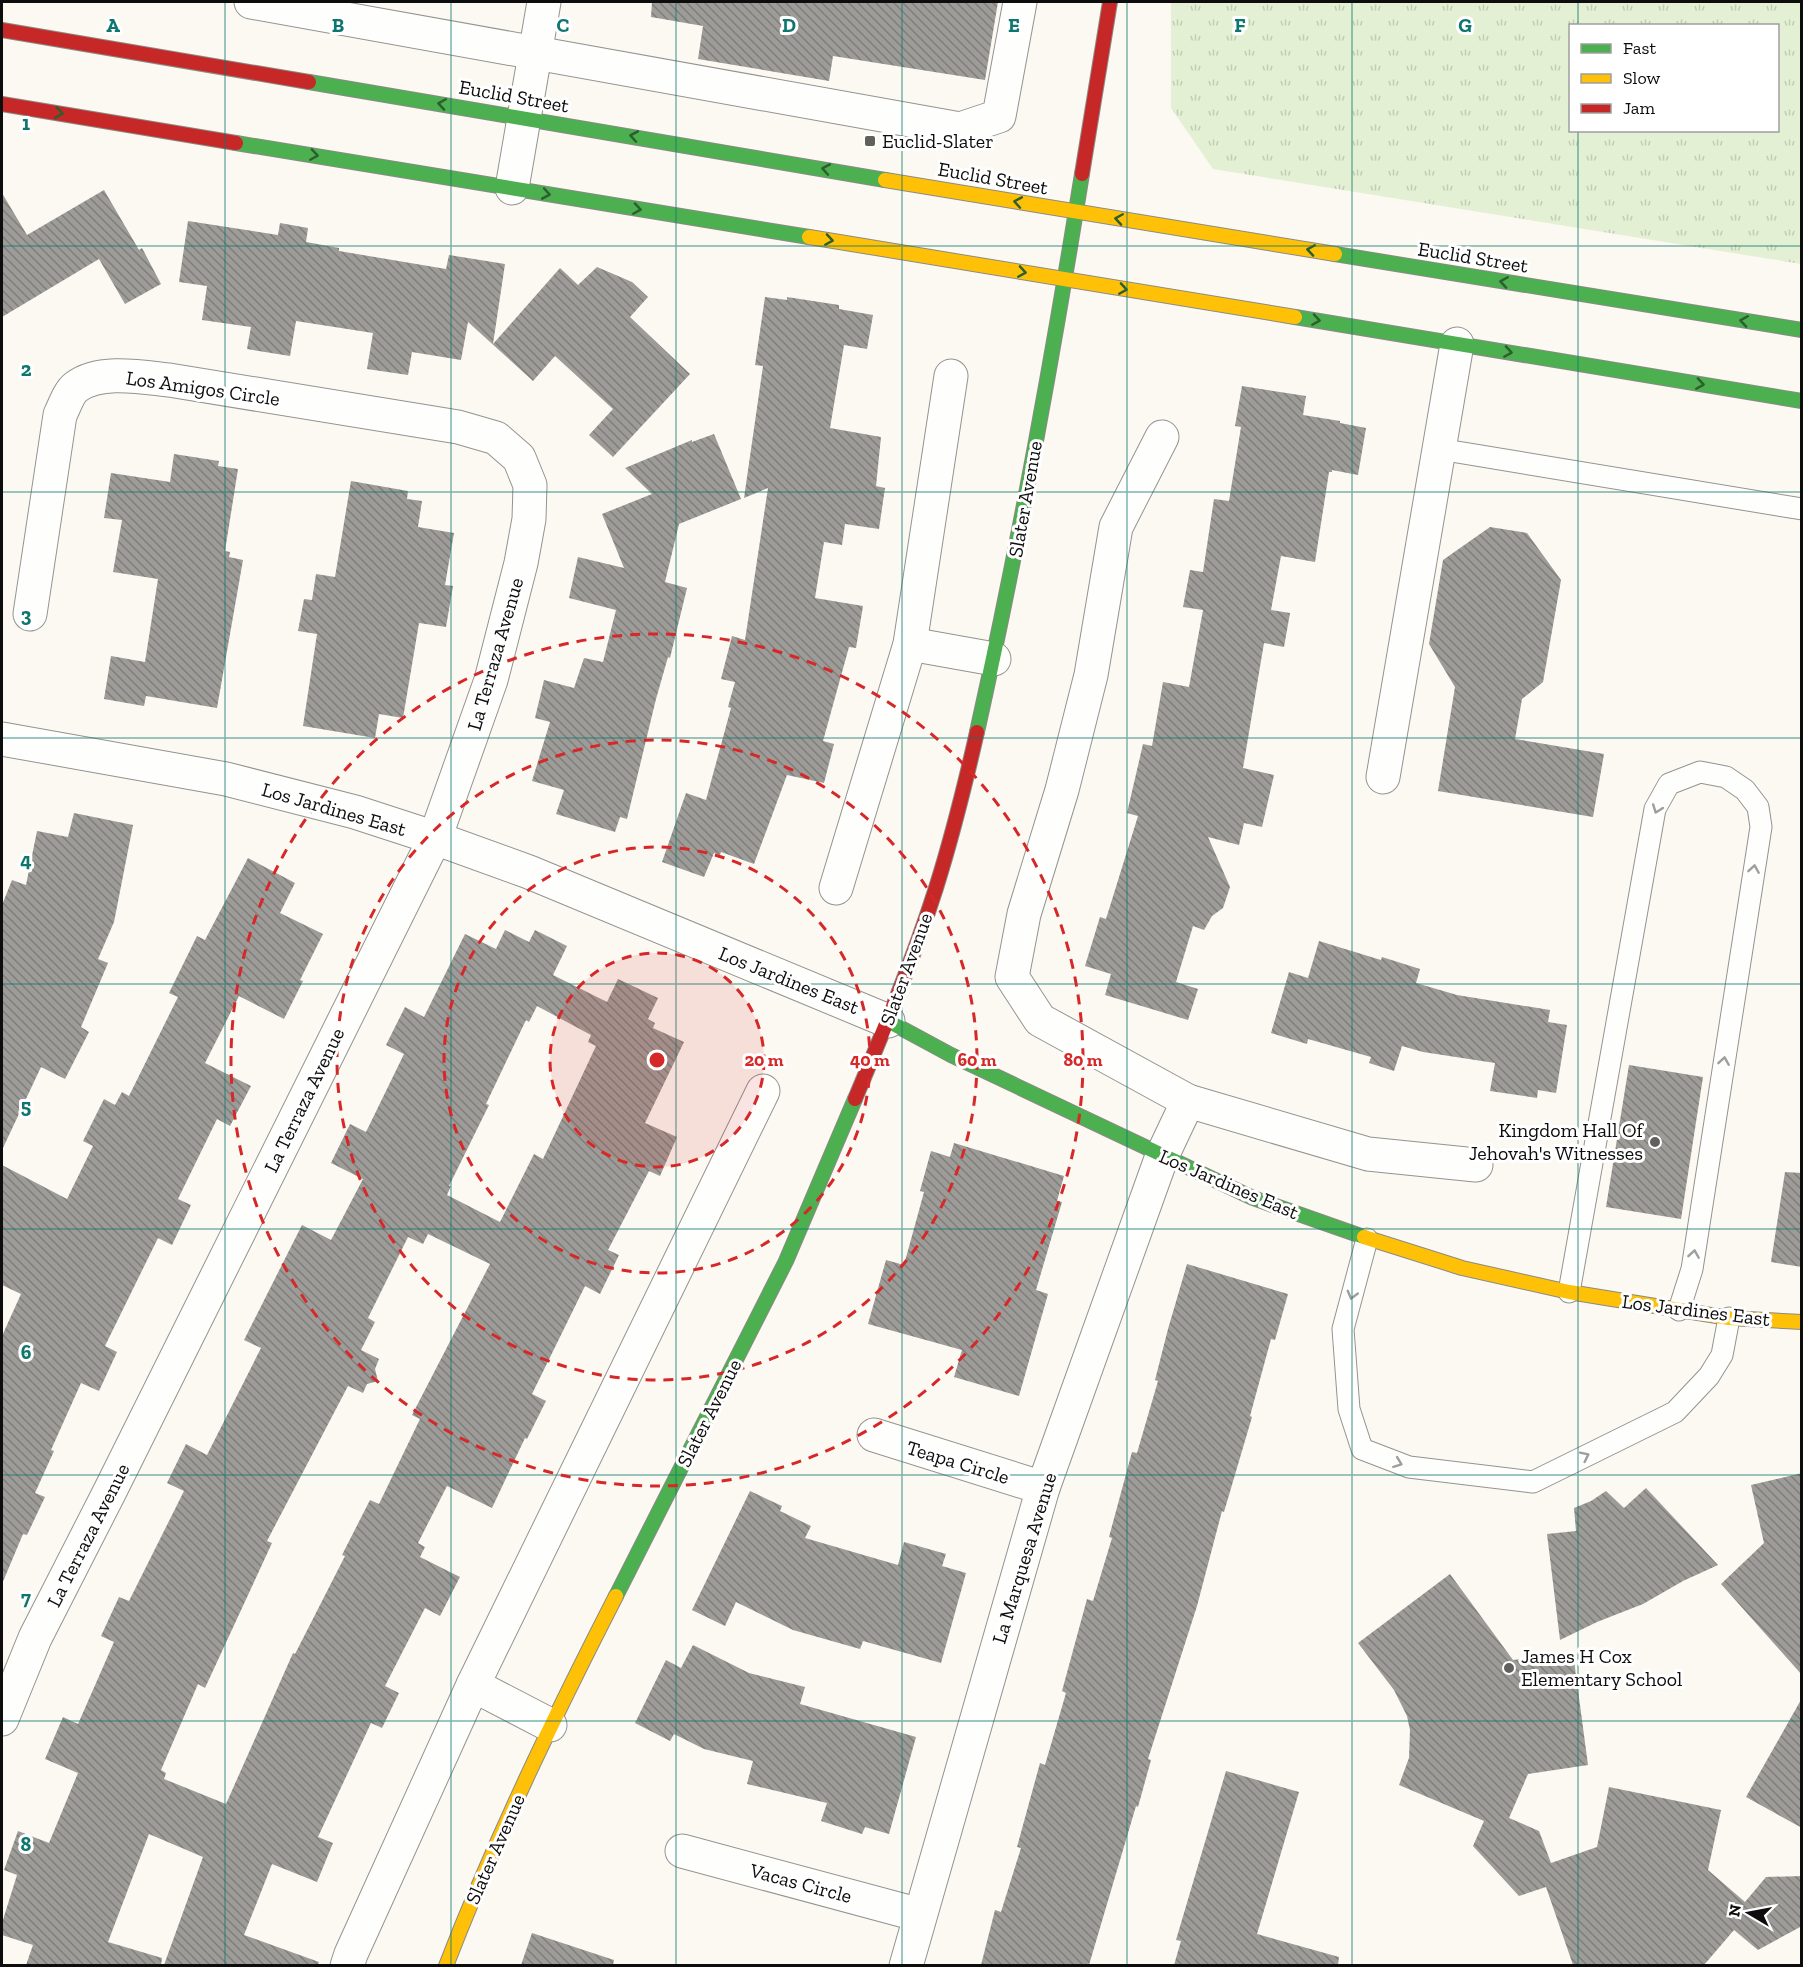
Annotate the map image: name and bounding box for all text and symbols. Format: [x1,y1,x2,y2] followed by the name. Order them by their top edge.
[106,13,120,37] text: A
[332,13,344,37] text: B
[557,13,570,37] text: C
[782,13,796,37] text: D
[1008,13,1020,37] text: E
[1234,13,1246,37] text: F
[1458,13,1472,37] text: G
[1569,24,1779,132] legend
[1623,37,1656,59] text: Fast
[1623,67,1660,89] text: Slow
[457,75,571,118] street label: Euclid Street
[1623,97,1655,119] text: Jam
[437,98,446,110] one-way arrow
[55,107,64,119] one-way arrow
[22,111,30,135] text: 1
[882,129,994,153] place label: Euclid-Slater
[629,130,639,143] one-way arrow
[863,134,877,148] marker: Euclid-Slater
[309,149,319,161] one-way arrow
[936,157,1050,200] street label: Euclid Street
[822,163,832,176] one-way arrow
[541,187,550,199] one-way arrow
[1014,196,1024,209] one-way arrow
[632,202,642,215] one-way arrow
[1114,213,1123,225] one-way arrow
[825,234,834,246] one-way arrow
[1416,236,1530,278] street label: Euclid Street
[1306,245,1316,257] one-way arrow
[1016,265,1026,278] one-way arrow
[1499,276,1509,289] one-way arrow
[1119,282,1128,294] one-way arrow
[1311,314,1320,326] one-way arrow
[1739,315,1749,328] one-way arrow
[1503,345,1513,358] one-way arrow
[21,357,32,381] text: 2
[125,365,281,411] street label: Los Amigos Circle
[1695,377,1705,390] one-way arrow
[1003,439,1047,559] street label: Slater Avenue
[462,575,528,733] street label: La Terraza Avenue
[21,603,32,627] text: 3
[259,777,410,841] street label: Los Jardines East
[1651,803,1664,814] one-way arrow
[20,848,32,872] text: 4
[1748,864,1760,873] one-way arrow
[875,910,937,1028] street label: Slater Avenue
[715,941,863,1019] street label: Los Jardines East
[259,1024,349,1176] street label: La Terraza Avenue
[744,1049,784,1071] text: 20 m
[850,1049,890,1071] text: 40 m
[957,1049,997,1071] text: 60 m
[1063,1049,1103,1071] text: 80 m
[647,1050,667,1070] centre of rings
[1718,1057,1730,1066] one-way arrow
[21,1094,31,1118] text: 5
[1469,1118,1645,1165] place label: Kingdom Hall Of Jehovah's Witnesses
[1648,1135,1662,1149] marker: Kingdom Hall Of Jehovah's Witnesses
[1156,1144,1303,1224] street label: Los Jardines East
[1688,1249,1700,1259] one-way arrow
[1621,1289,1772,1331] street label: Los Jardines East
[1347,1290,1360,1300] one-way arrow
[21,1340,32,1364] text: 6
[672,1355,746,1471] street label: Slater Avenue
[904,1435,1012,1489] street label: Teapa Circle
[1579,1452,1590,1464] one-way arrow
[1392,1455,1403,1468] one-way arrow
[41,1459,135,1611] street label: La Terraza Avenue
[987,1470,1061,1646] street label: La Marquesa Avenue
[21,1586,31,1610] text: 7
[1521,1644,1682,1691] place label: James H Cox Elementary School
[1502,1661,1516,1675] marker: James H Cox Elementary School
[460,1790,530,1908] street label: Slater Avenue
[21,1832,32,1856] text: 8
[746,1858,855,1908] street label: Vacas Circle
[1719,1883,1779,1943] north arrow
[1724,1903,1745,1918] text: N

